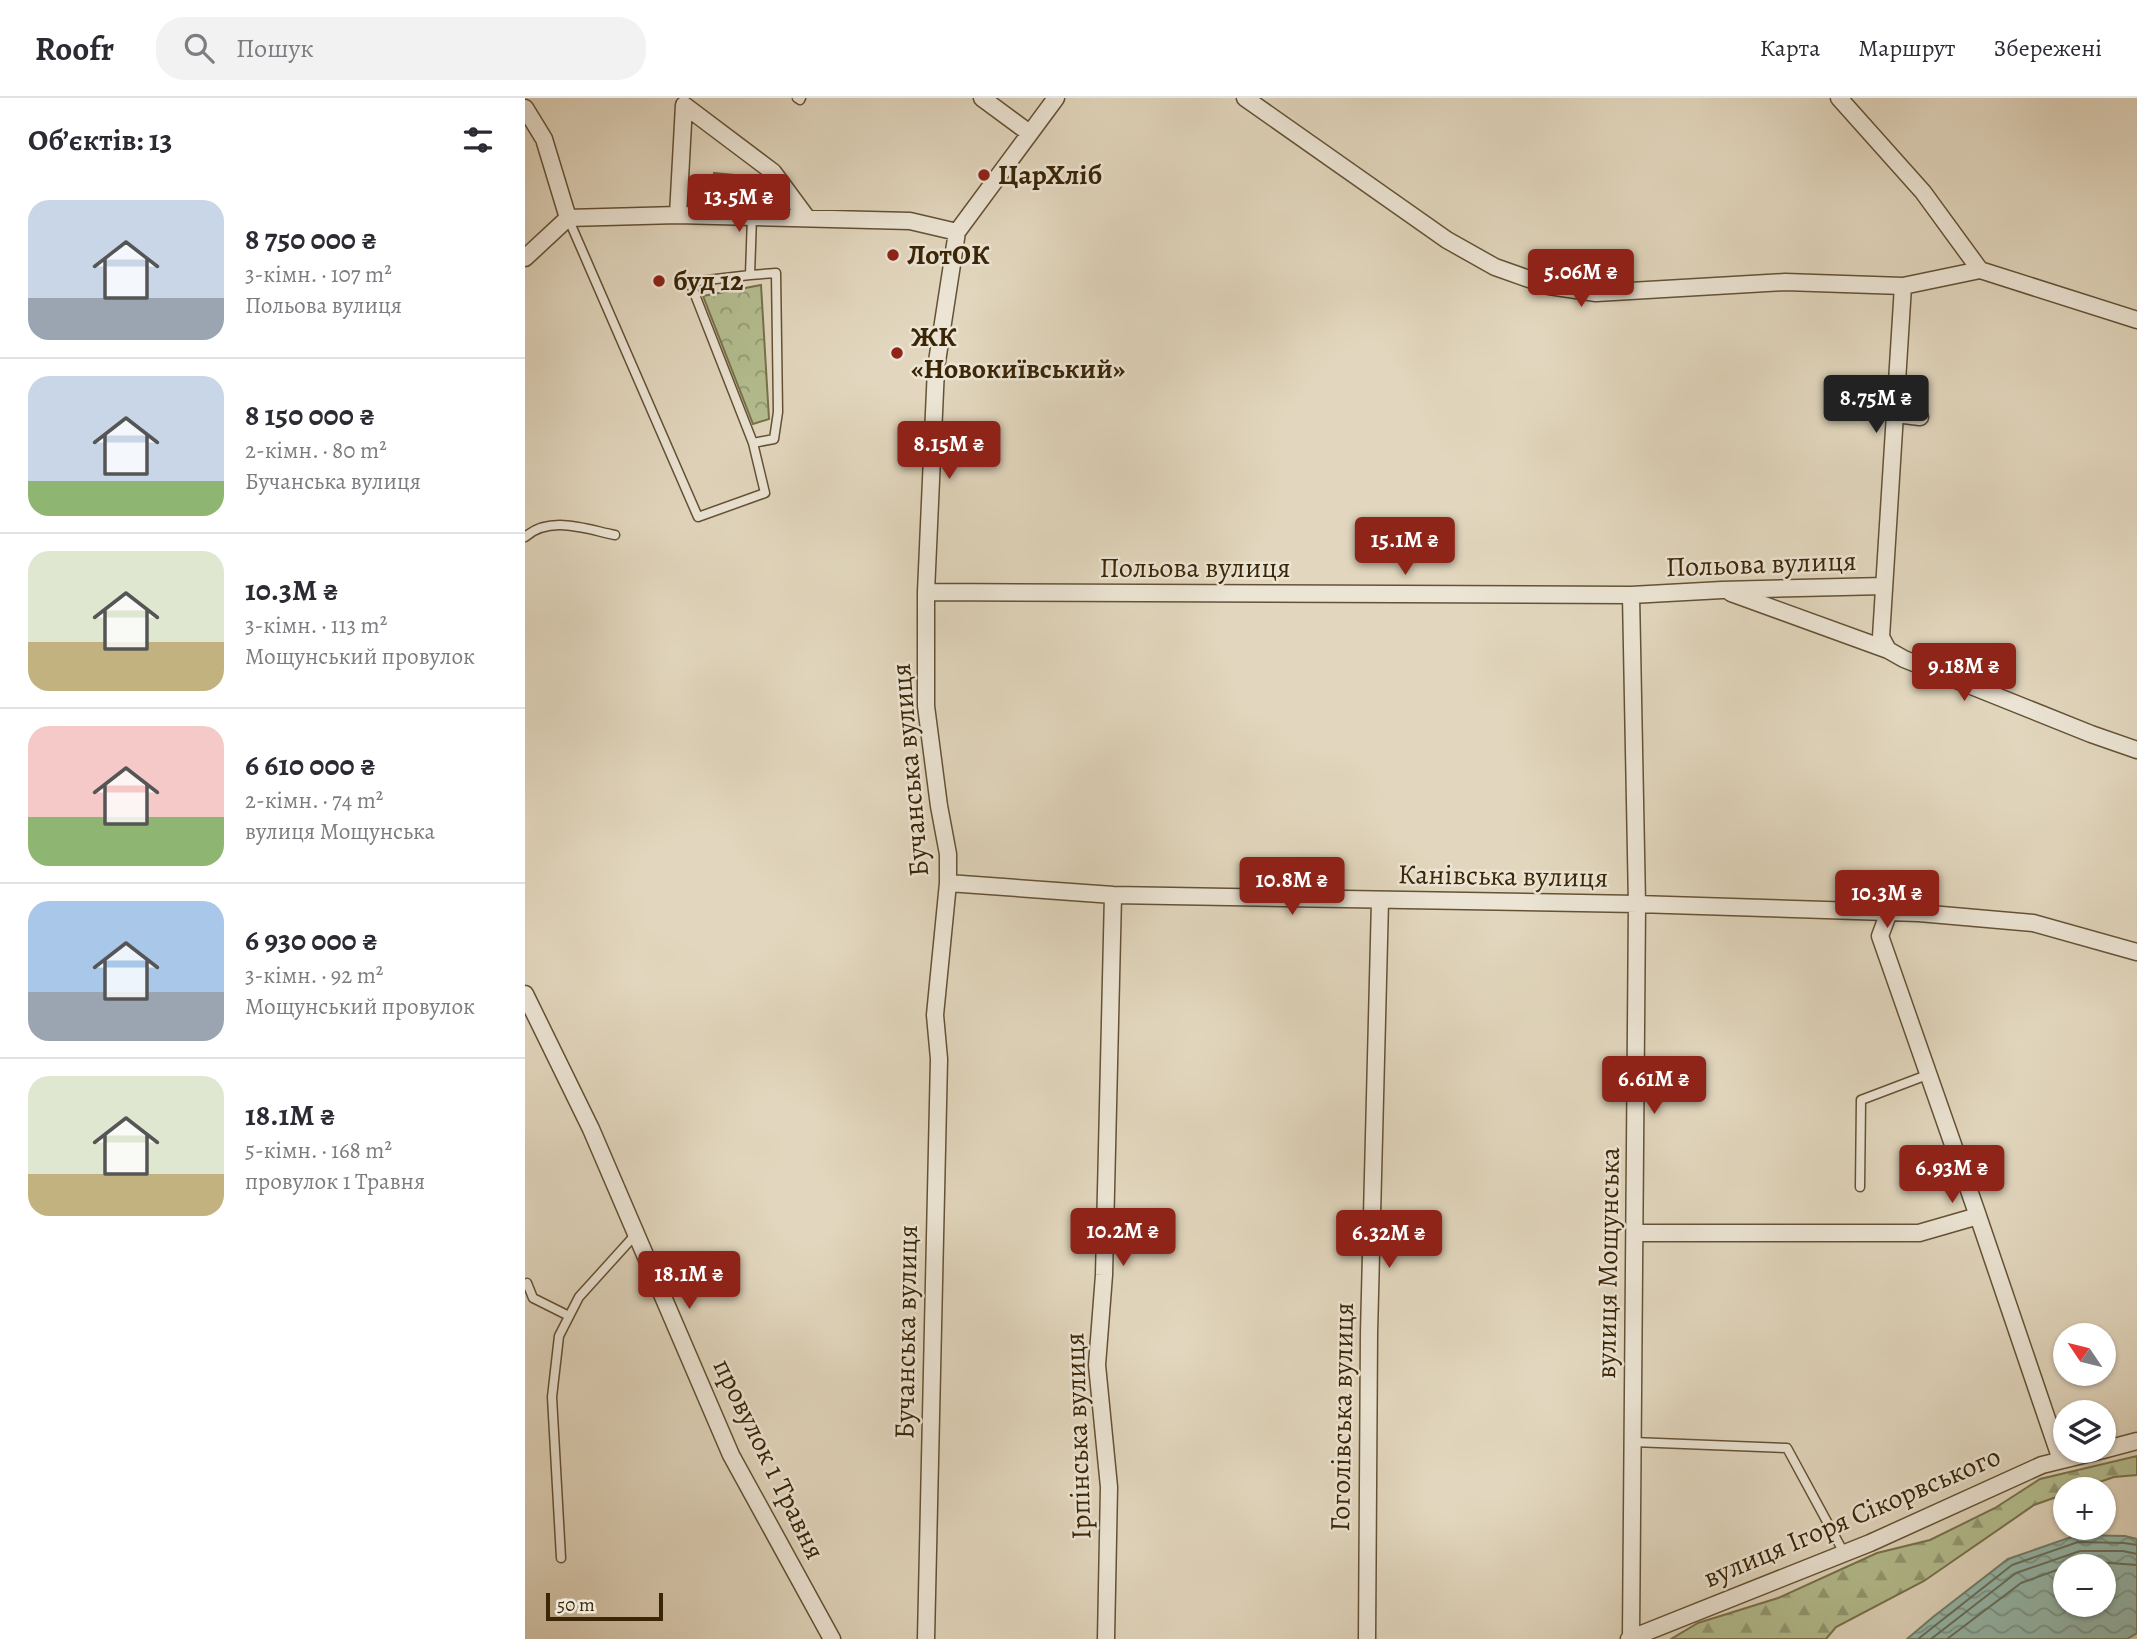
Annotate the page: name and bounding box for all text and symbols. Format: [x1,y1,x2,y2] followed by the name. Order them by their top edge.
[156,17,646,80] search box
[35,26,114,71] text: Roofr
[180,29,218,67] icon: search
[236,31,314,66] text: Пошук
[1760,32,1820,64] text: Карта
[1858,32,1955,64] text: Маршрут
[1993,32,2102,64] text: Збережені
[28,120,172,160] text: Об’єктів: 13
[459,121,497,159] icon: filters
[998,156,1102,194] place label: ЦарХліб
[976,167,992,183] marker: ЦарХліб
[674,174,804,234] pin: 13.5M ₴
[704,181,774,212] text: 13.5M ₴
[245,219,377,259] text: 8 750 000 ₴
[84,228,168,312] icon: home
[907,236,990,274] place label: ЛотОК
[885,247,901,263] marker: ЛотОК
[1516,250,1646,309] pin: 5.06M ₴
[1544,256,1618,287] text: 5.06M ₴
[245,259,392,290] text: 3-кімн. · 107 m²
[673,262,744,300] place label: буд 12
[651,273,667,289] marker: буд 12
[245,290,402,321] text: Польова вулиця
[911,318,1125,388] place label: ЖК «Новокиївський»
[889,345,905,361] marker: ЖК «Новокиївський»
[1811,376,1941,435] pin: 8.75M ₴
[1840,382,1912,413] text: 8.75M ₴
[245,395,375,435] text: 8 150 000 ₴
[84,404,168,488] icon: home
[884,422,1014,481] pin: 8.15M ₴
[913,428,985,459] text: 8.15M ₴
[245,435,387,466] text: 2-кімн. · 80 m²
[245,466,421,497] text: Бучанська вулиця
[1340,518,1470,577] pin: 15.1M ₴
[1371,524,1439,555] text: 15.1M ₴
[1665,542,1857,586] street label: Польова вулиця
[1100,549,1290,587] street label: Польова вулиця
[245,570,339,610] text: 10.3M ₴
[84,579,168,663] icon: home
[245,610,387,641] text: 3-кімн. · 113 m²
[245,641,475,672] text: Мощунський провулок
[1899,644,2029,703] pin: 9.18M ₴
[1928,650,2000,681] text: 9.18M ₴
[882,662,938,878] street label: Бучанська вулиця
[245,745,376,785] text: 6 610 000 ₴
[84,754,168,838] icon: home
[245,785,383,816] text: 2-кімн. · 74 m²
[245,816,435,847] text: вулиця Мощунська
[1398,855,1608,897] street label: Канівська вулиця
[1227,858,1357,917] pin: 10.8M ₴
[1256,864,1328,895] text: 10.8M ₴
[1822,870,1952,930] pin: 10.3M ₴
[1851,877,1923,908] text: 10.3M ₴
[245,920,378,960] text: 6 930 000 ₴
[84,929,168,1013] icon: home
[245,960,383,991] text: 3-кімн. · 92 m²
[245,991,475,1022] text: Мощунський провулок
[1589,1056,1719,1116] pin: 6.61M ₴
[1618,1063,1690,1094] text: 6.61M ₴
[245,1095,336,1135] text: 18.1M ₴
[84,1104,168,1188] icon: home
[245,1135,392,1166] text: 5-кімн. · 168 m²
[1887,1146,2017,1205] pin: 6.93M ₴
[1587,1147,1629,1379] street label: вулиця Мощунська
[1915,1152,1989,1183] text: 6.93M ₴
[245,1166,425,1197] text: провулок 1 Травня
[1058,1208,1188,1268] pin: 10.2M ₴
[1324,1210,1454,1270] pin: 6.32M ₴
[1087,1215,1159,1246] text: 10.2M ₴
[1352,1217,1426,1248] text: 6.32M ₴
[885,1225,927,1439] street label: Бучанська вулиця
[624,1252,754,1311] pin: 18.1M ₴
[654,1258,724,1289] text: 18.1M ₴
[1321,1302,1363,1532] street label: Гоголівська вулиця
[2053,1323,2116,1386] north arrow
[2053,1323,2116,1617] map controls
[1055,1332,1101,1540] street label: Ірпінська вулиця
[704,1352,834,1566] street label: провулок 1 Травня
[2053,1400,2116,1463] button: layers
[1698,1437,2006,1597] street label: вулиця Ігоря Сікорвського
[2053,1477,2116,1540] button: +
[2053,1554,2116,1617] button: −
[546,1590,663,1622] scale bar
[557,1592,595,1618] text: 50 m

